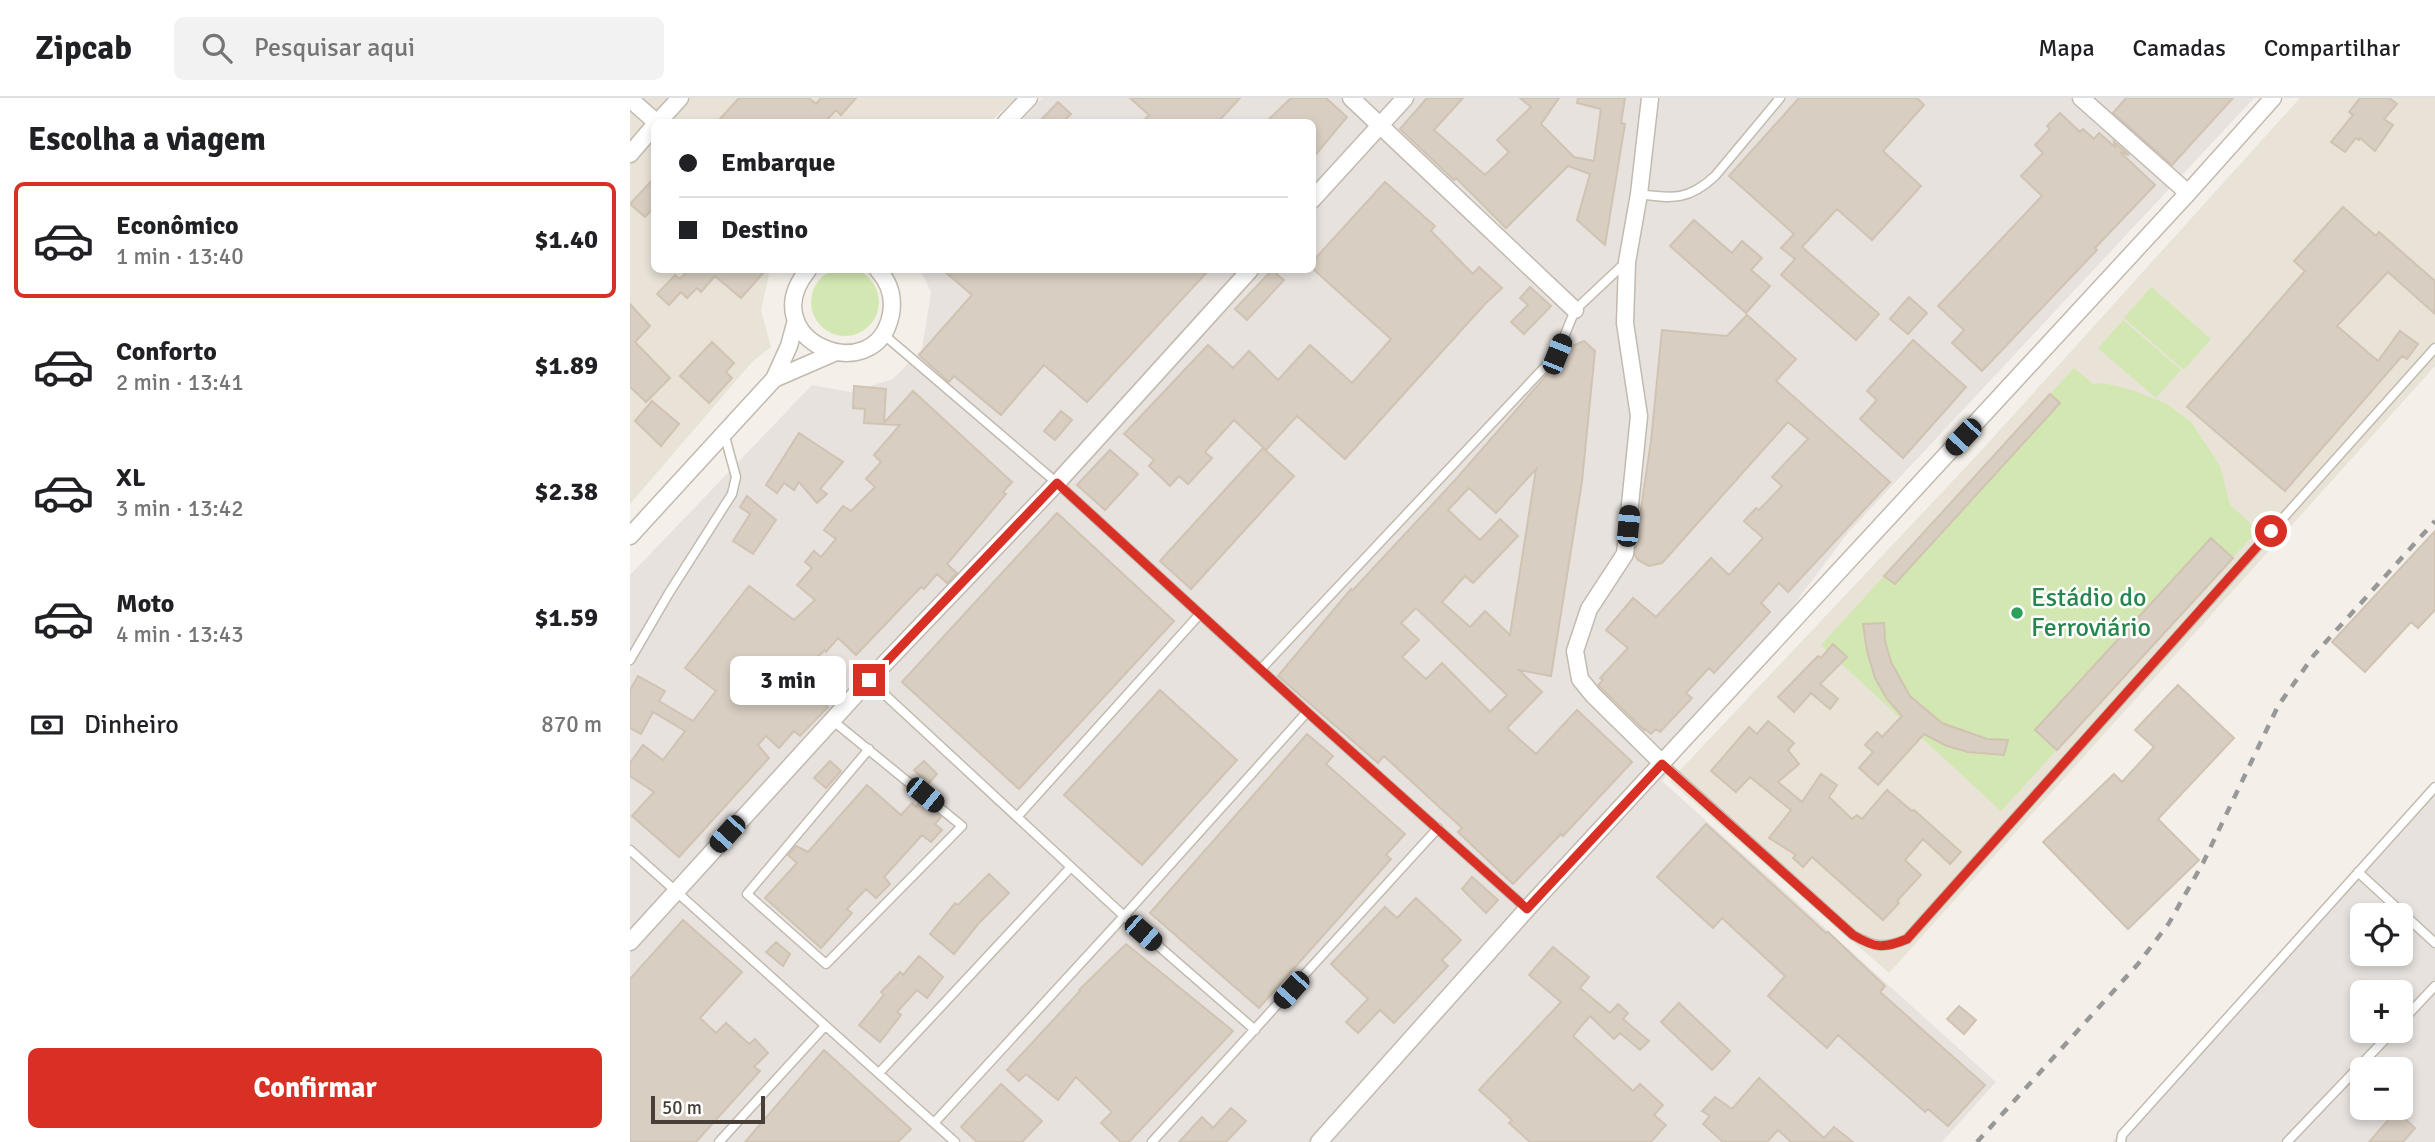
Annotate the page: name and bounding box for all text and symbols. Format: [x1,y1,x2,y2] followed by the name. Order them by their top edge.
[174,17,664,80] search box
[35,28,132,69] text: Zipcab
[198,29,236,67] icon: search
[254,32,415,64] text: Pesquisar aqui
[2038,33,2095,63] text: Mapa
[2133,33,2226,63] text: Camadas
[2264,33,2400,63] text: Compartilhar
[28,120,266,159] text: Escolha a viagem
[721,147,835,179] text: Embarque
[32,209,95,272] icon: car
[116,210,239,242] text: Econômico
[721,214,808,246] text: Destino
[534,224,598,256] text: $1.40
[116,242,244,271] text: 1 min · 13:40
[1540,331,1575,377] car
[32,335,95,398] icon: car
[116,336,217,368] text: Conforto
[534,350,598,382] text: $1.89
[116,368,244,397] text: 2 min · 13:41
[1941,414,1986,460] car
[32,461,95,524] icon: car
[116,462,146,494] text: XL
[534,476,598,508] text: $2.38
[116,494,244,523] text: 3 min · 13:42
[1616,504,1641,548] car
[2255,515,2287,547] route start
[2031,582,2151,644] place label: Estádio do Ferroviário
[32,587,95,650] icon: car
[116,588,174,620] text: Moto
[534,602,598,634] text: $1.59
[2009,605,2025,621] marker: Estádio do Ferroviário
[116,620,244,649] text: 4 min · 13:43
[729,656,845,704] callout: 3 min
[853,664,885,696] route end
[760,666,816,695] text: 3 min
[28,706,66,744] icon: cash
[84,709,179,741] text: Dinheiro
[541,710,602,739] text: 870 m
[903,774,948,816] car
[706,811,749,857] car
[2350,903,2413,1120] map controls
[2350,903,2413,966] button: locate
[1121,911,1166,955] car
[1270,967,1313,1013] car
[2350,980,2413,1043] button: +
[28,1048,602,1128] button: Confirmar
[2350,1057,2413,1120] button: −
[651,1093,765,1125] scale bar
[662,1096,702,1120] text: 50 m

